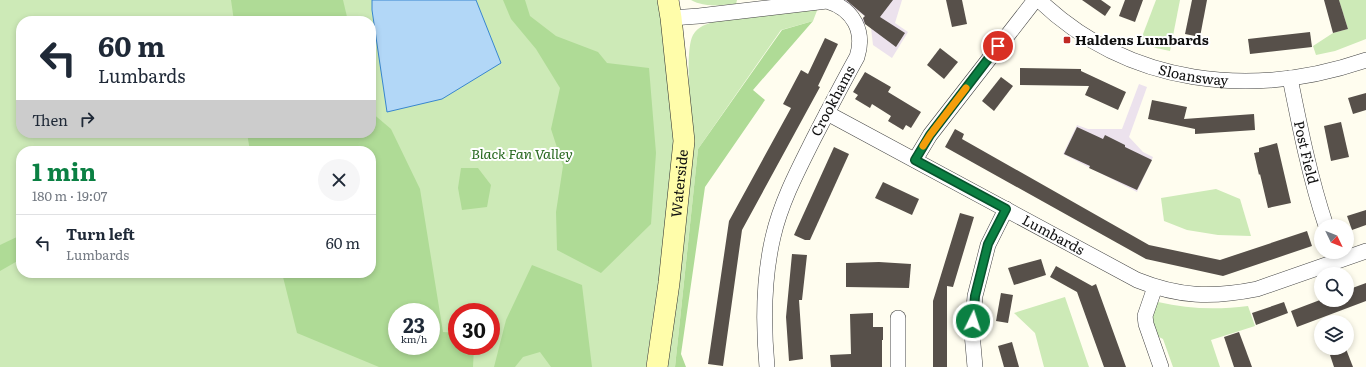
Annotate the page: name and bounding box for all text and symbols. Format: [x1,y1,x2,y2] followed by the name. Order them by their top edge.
[98,24,165,66] text: 60 m
[981,29,1015,63] pin
[1075,29,1209,49] place label: Haldens Lumbards
[32,32,84,84] icon: left
[987,35,1009,57] icon: arrive
[1062,35,1072,45] marker: Haldens Lumbards
[1156,59,1230,90] street label: Sloansway
[98,62,185,89] text: Lumbards
[805,62,859,139] street label: Crookhams
[32,108,68,131] text: Then
[76,108,98,130] icon: right
[1290,119,1324,186] street label: Post Field
[471,143,573,163] park label: Black Fan Valley
[665,148,692,218] street label: Waterside
[32,153,96,188] text: 1 min
[318,159,360,201] button: close
[32,186,107,205] text: 180 m · 19:07
[1019,209,1088,259] street label: Lumbards
[1314,219,1354,259] north arrow
[1314,219,1354,355] map controls
[66,222,135,245] text: Turn left
[326,231,360,254] text: 60 m
[32,232,54,254] icon: left
[66,245,129,264] text: Lumbards
[1314,267,1354,307] button: search
[952,300,994,342] position arrow
[448,303,500,355] speed limit sign: 30
[403,309,425,339] text: 23
[1314,315,1354,355] button: layers
[401,331,427,346] text: km/h

